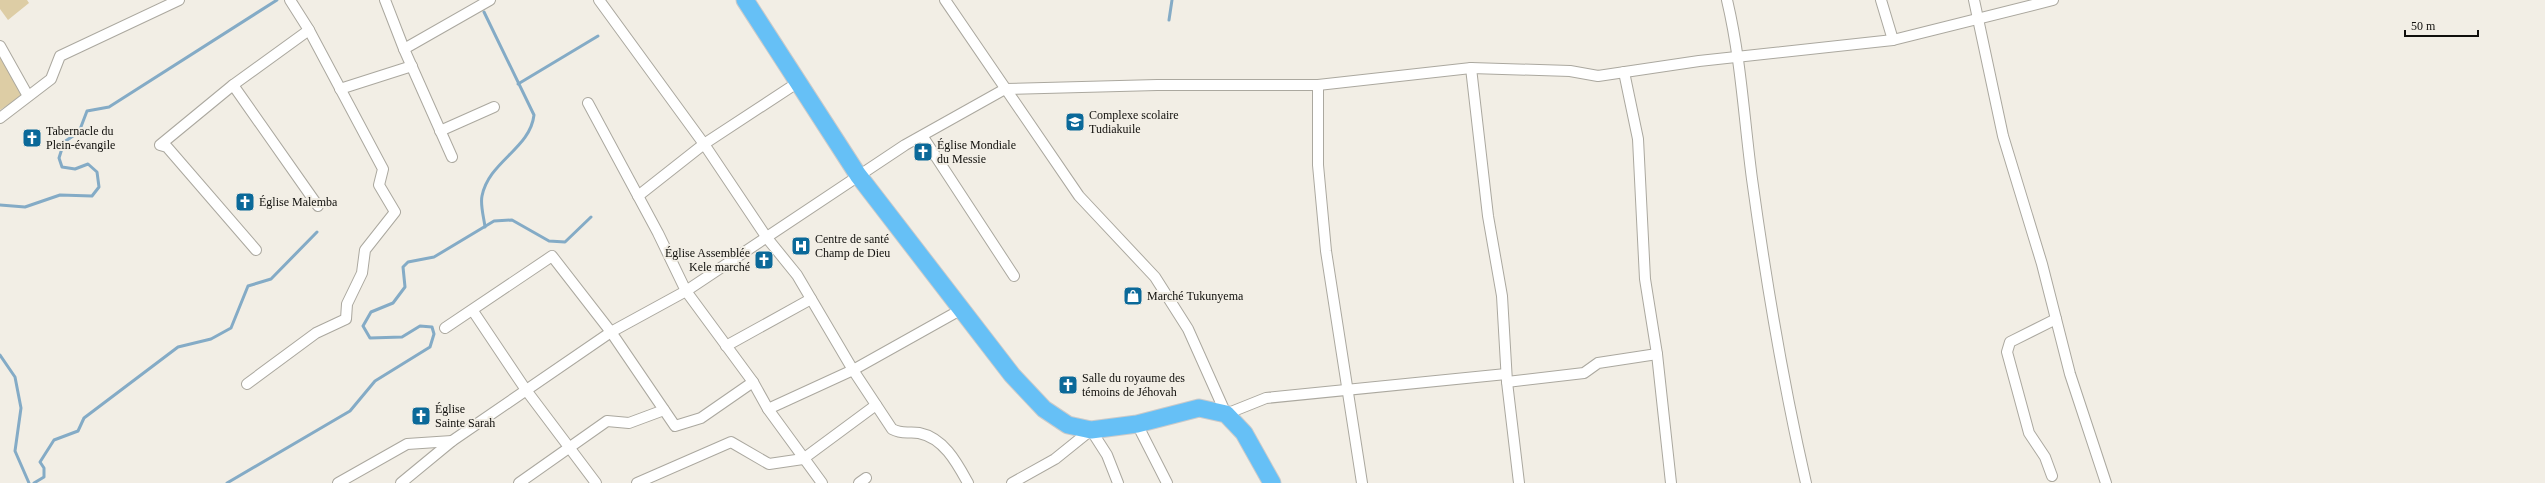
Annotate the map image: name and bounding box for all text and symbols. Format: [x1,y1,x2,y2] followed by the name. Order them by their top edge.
[2405,12,2478,38] scale bar
[2411,19,2436,33] text: 50 m
[1089,108,1179,136] place label: Complexe scolaire Tudiakuile
[1064,111,1086,133] school or university icon: Complexe scolaire Tudiakuile
[46,124,115,152] place label: Tabernacle du Plein-évangile
[21,127,43,149] church icon: Tabernacle du Plein-évangile
[937,138,1016,166] place label: Église Mondiale du Messie
[912,141,934,163] church icon: Église Mondiale du Messie
[234,191,256,213] church icon: Église Malemba
[259,195,338,209] place label: Église Malemba
[815,232,890,260] place label: Centre de santé Champ de Dieu
[790,235,812,257] hospital icon: Centre de santé Champ de Dieu
[665,246,750,274] place label: Église Assemblée Kele marché
[753,249,775,271] church icon: Église Assemblée Kele marché
[1122,285,1144,307] shop icon: Marché Tukunyema
[1147,289,1244,303] place label: Marché Tukunyema
[1082,371,1185,399] place label: Salle du royaume des témoins de Jéhovah
[1057,374,1079,396] church icon: Salle du royaume des témoins de Jéhovah
[435,402,495,430] place label: Église Sainte Sarah
[410,405,432,427] church icon: Église Sainte Sarah

